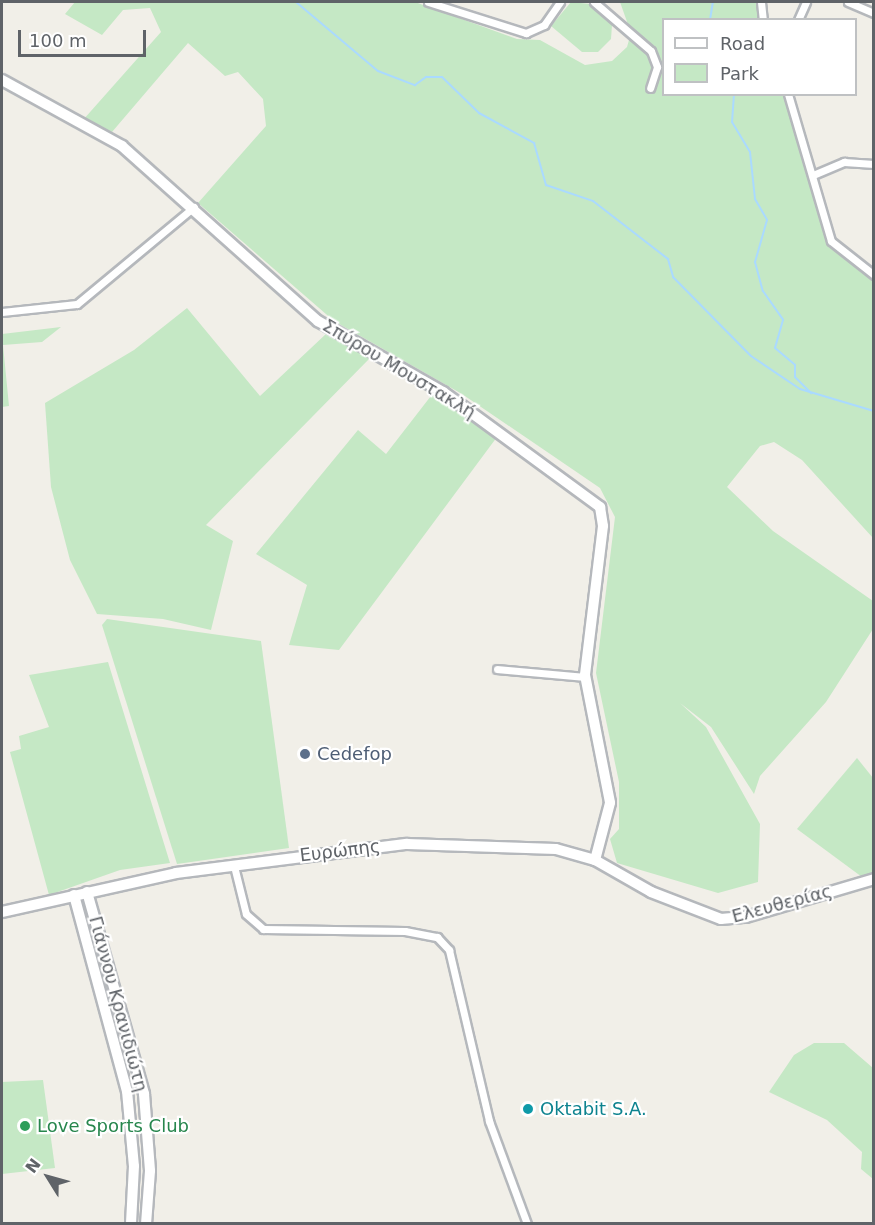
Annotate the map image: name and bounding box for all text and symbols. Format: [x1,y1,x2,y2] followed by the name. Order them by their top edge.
[21,18,148,56] scale bar
[662,18,857,96] legend
[29,30,87,51] text: 100 m
[720,33,765,54] text: Road
[720,63,759,84] text: Park
[318,315,480,423] street label: Σπύρου Μουστακλή
[317,743,392,765] place label: Cedefop
[298,747,312,761] marker: Cedefop
[298,835,382,867] street label: Ευρώπης
[730,880,834,928] street label: Ελευθερίας
[84,914,152,1094] street label: Γιάννου Κρανιδιώτη
[540,1098,647,1120] place label: Oktabit S.A.
[521,1102,535,1116] marker: Oktabit S.A.
[37,1115,189,1137] place label: Love Sports Club
[18,1119,32,1133] marker: Love Sports Club
[18,1147,78,1207] north arrow
[22,1155,45,1177] text: N

